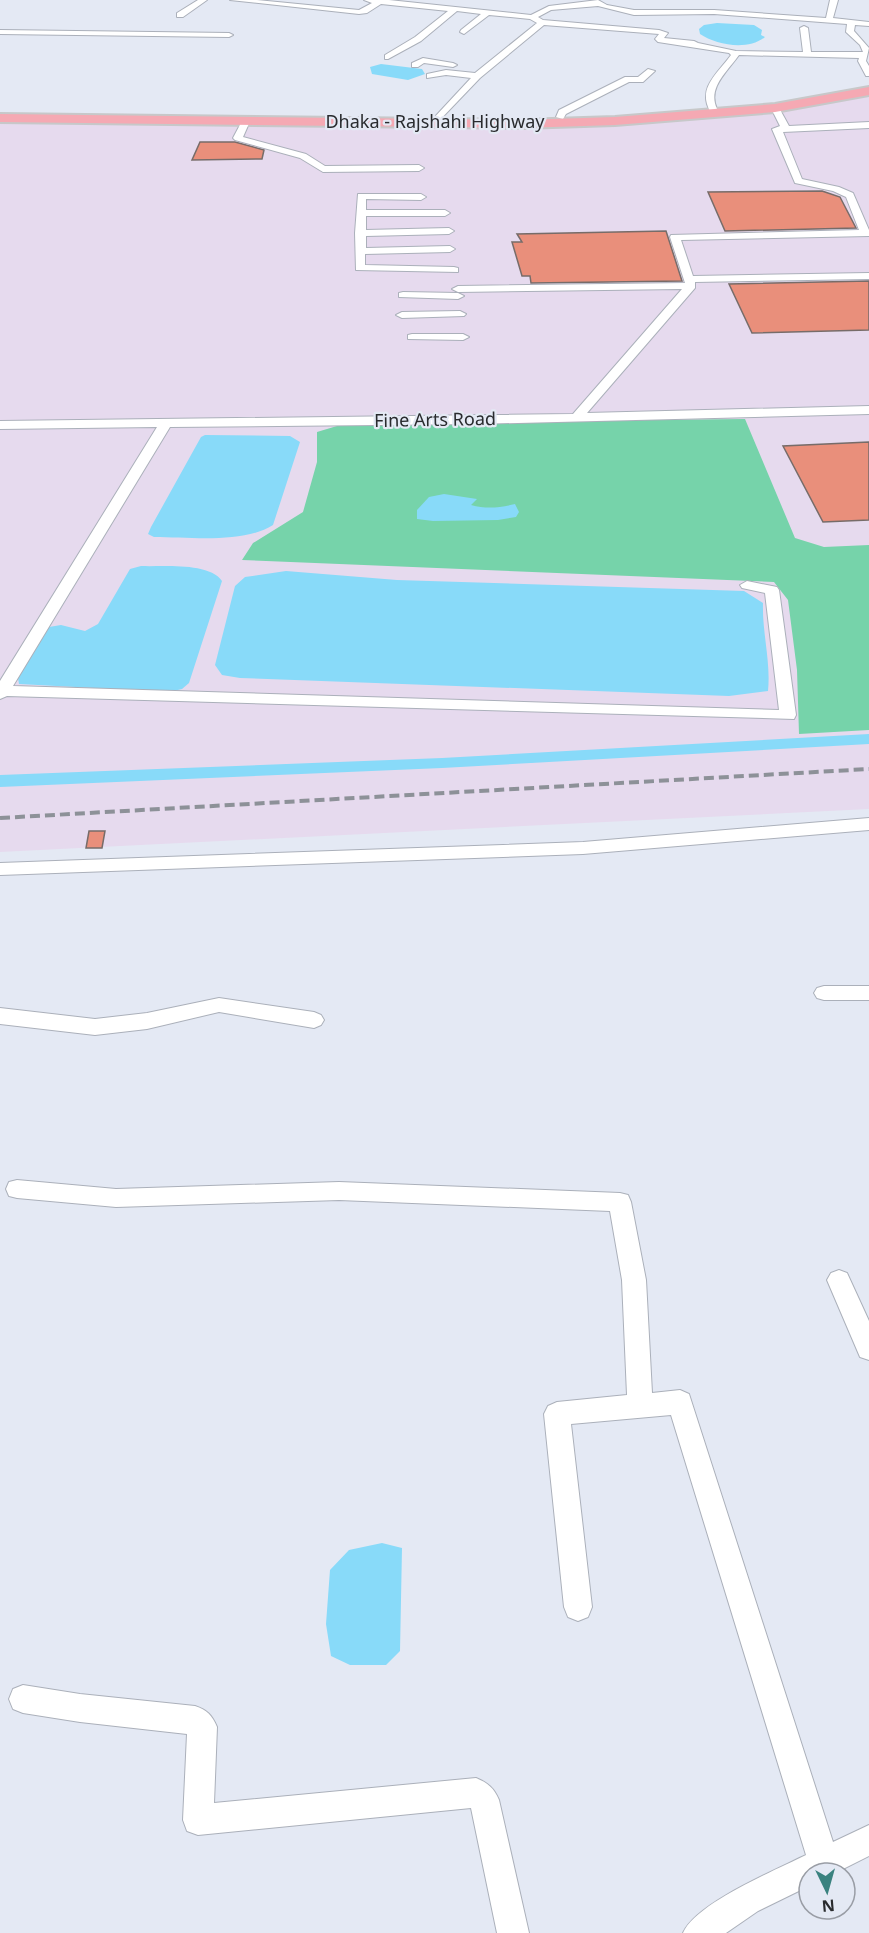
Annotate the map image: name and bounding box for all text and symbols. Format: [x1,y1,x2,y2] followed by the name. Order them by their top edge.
[325,109,545,133] street label: Dhaka - Rajshahi Highway
[374,406,496,432] street label: Fine Arts Road
[797,1861,857,1921] north arrow
[821,1894,836,1917] text: N

